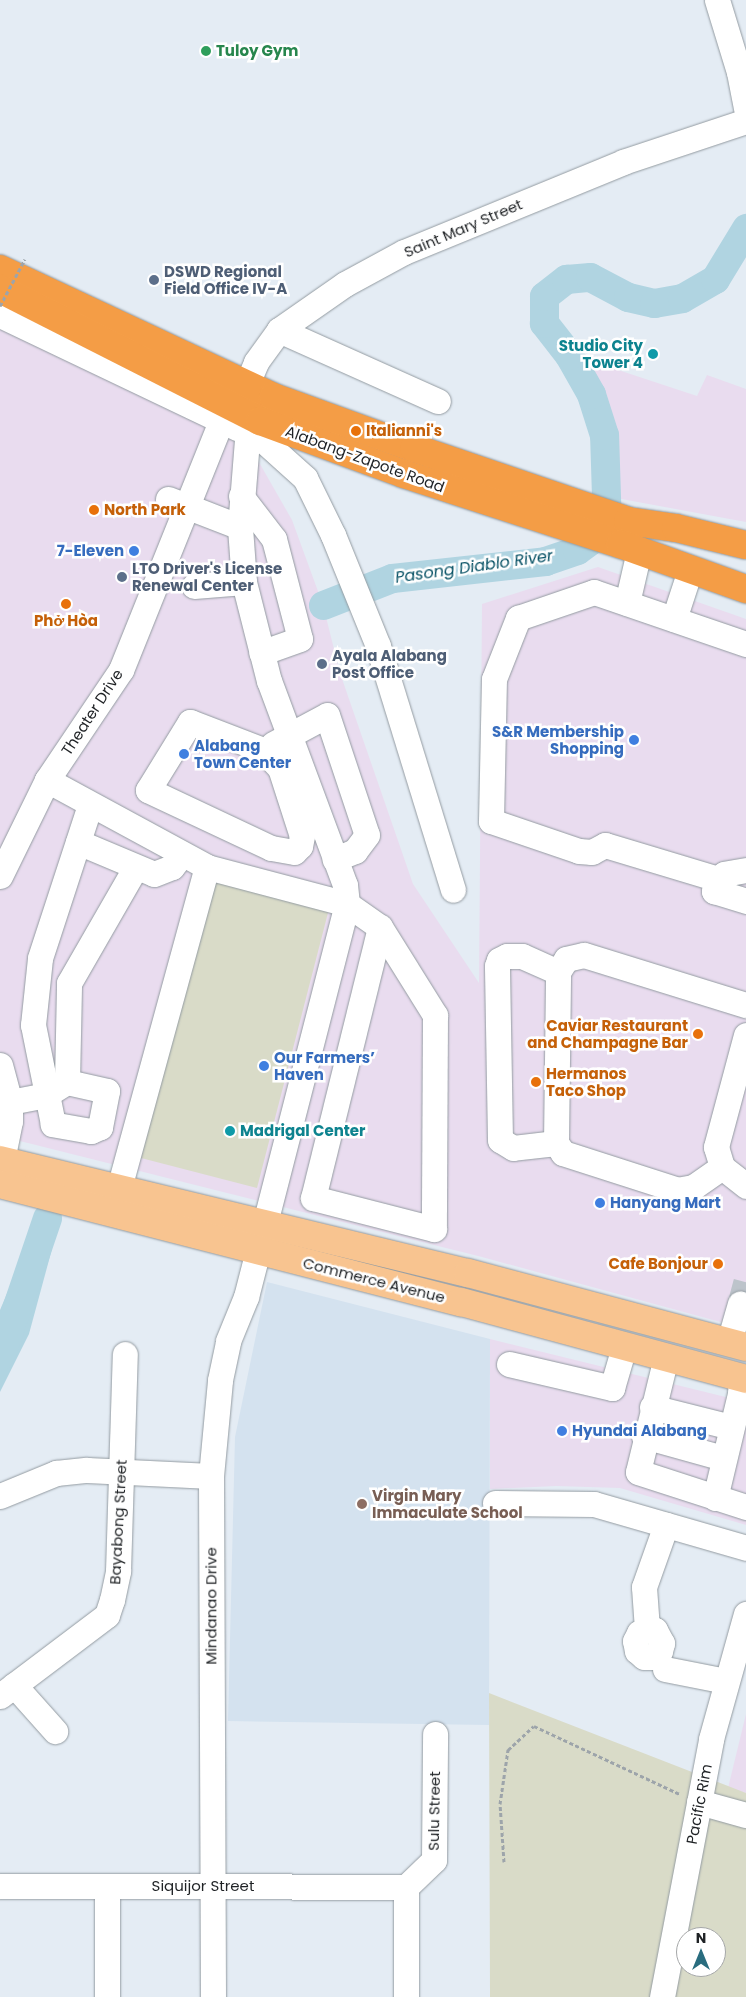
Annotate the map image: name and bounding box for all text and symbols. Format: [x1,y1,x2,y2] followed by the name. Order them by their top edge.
[216,42,298,60] place label: Tuloy Gym
[200,45,212,57] marker: Tuloy Gym
[401,195,525,261] street label: Saint Mary Street
[164,262,287,297] place label: DSWD Regional Field Office IV-A
[148,274,160,286] marker: DSWD Regional Field Office IV-A
[559,336,643,371] place label: Studio City Tower 4
[647,348,659,360] marker: Studio City Tower 4
[283,422,447,496] street label: Alabang-Zapote Road
[366,422,442,440] place label: Italianni's
[350,425,362,437] marker: Italianni's
[104,501,186,519] place label: North Park
[88,504,100,516] marker: North Park
[57,542,124,560] place label: 7-Eleven
[128,545,140,557] marker: 7-Eleven
[394,546,554,588] water label: Pasong Diablo River
[132,559,282,594] place label: LTO Driver's License Renewal Center
[116,571,128,583] marker: LTO Driver's License Renewal Center
[60,598,72,610] marker: Phở Hòa
[34,612,98,630] place label: Phở Hòa
[332,646,447,681] place label: Ayala Alabang Post Office
[316,658,328,670] marker: Ayala Alabang Post Office
[57,666,127,758] street label: Theater Drive
[492,722,624,757] place label: S&R Membership Shopping
[628,734,640,746] marker: S&R Membership Shopping
[194,736,291,771] place label: Alabang Town Center
[178,748,190,760] marker: Alabang Town Center
[527,1016,688,1051] place label: Caviar Restaurant and Champagne Bar
[692,1028,704,1040] marker: Caviar Restaurant and Champagne Bar
[274,1048,375,1083] place label: Our Farmers’ Haven
[258,1060,270,1072] marker: Our Farmers’ Haven
[546,1064,627,1099] place label: Hermanos Taco Shop
[530,1076,542,1088] marker: Hermanos Taco Shop
[240,1122,365,1140] place label: Madrigal Center
[224,1125,236,1137] marker: Madrigal Center
[610,1194,721,1212] place label: Hanyang Mart
[594,1197,606,1209] marker: Hanyang Mart
[301,1254,447,1306] street label: Commerce Avenue
[609,1255,708,1273] place label: Cafe Bonjour
[712,1258,724,1270] marker: Cafe Bonjour
[572,1422,707,1440] place label: Hyundai Alabang
[556,1425,568,1437] marker: Hyundai Alabang
[106,1459,130,1585] street label: Bayabong Street
[372,1486,523,1521] place label: Virgin Mary Immaculate School
[356,1498,368,1510] marker: Virgin Mary Immaculate School
[202,1547,220,1665] street label: Mindanao Drive
[682,1762,716,1846] street label: Pacific Rim
[424,1771,444,1851] street label: Sulu Street
[152,1877,254,1895] street label: Siquijor Street
[676,1927,726,1977] north arrow
[696,1928,706,1948] text: N

